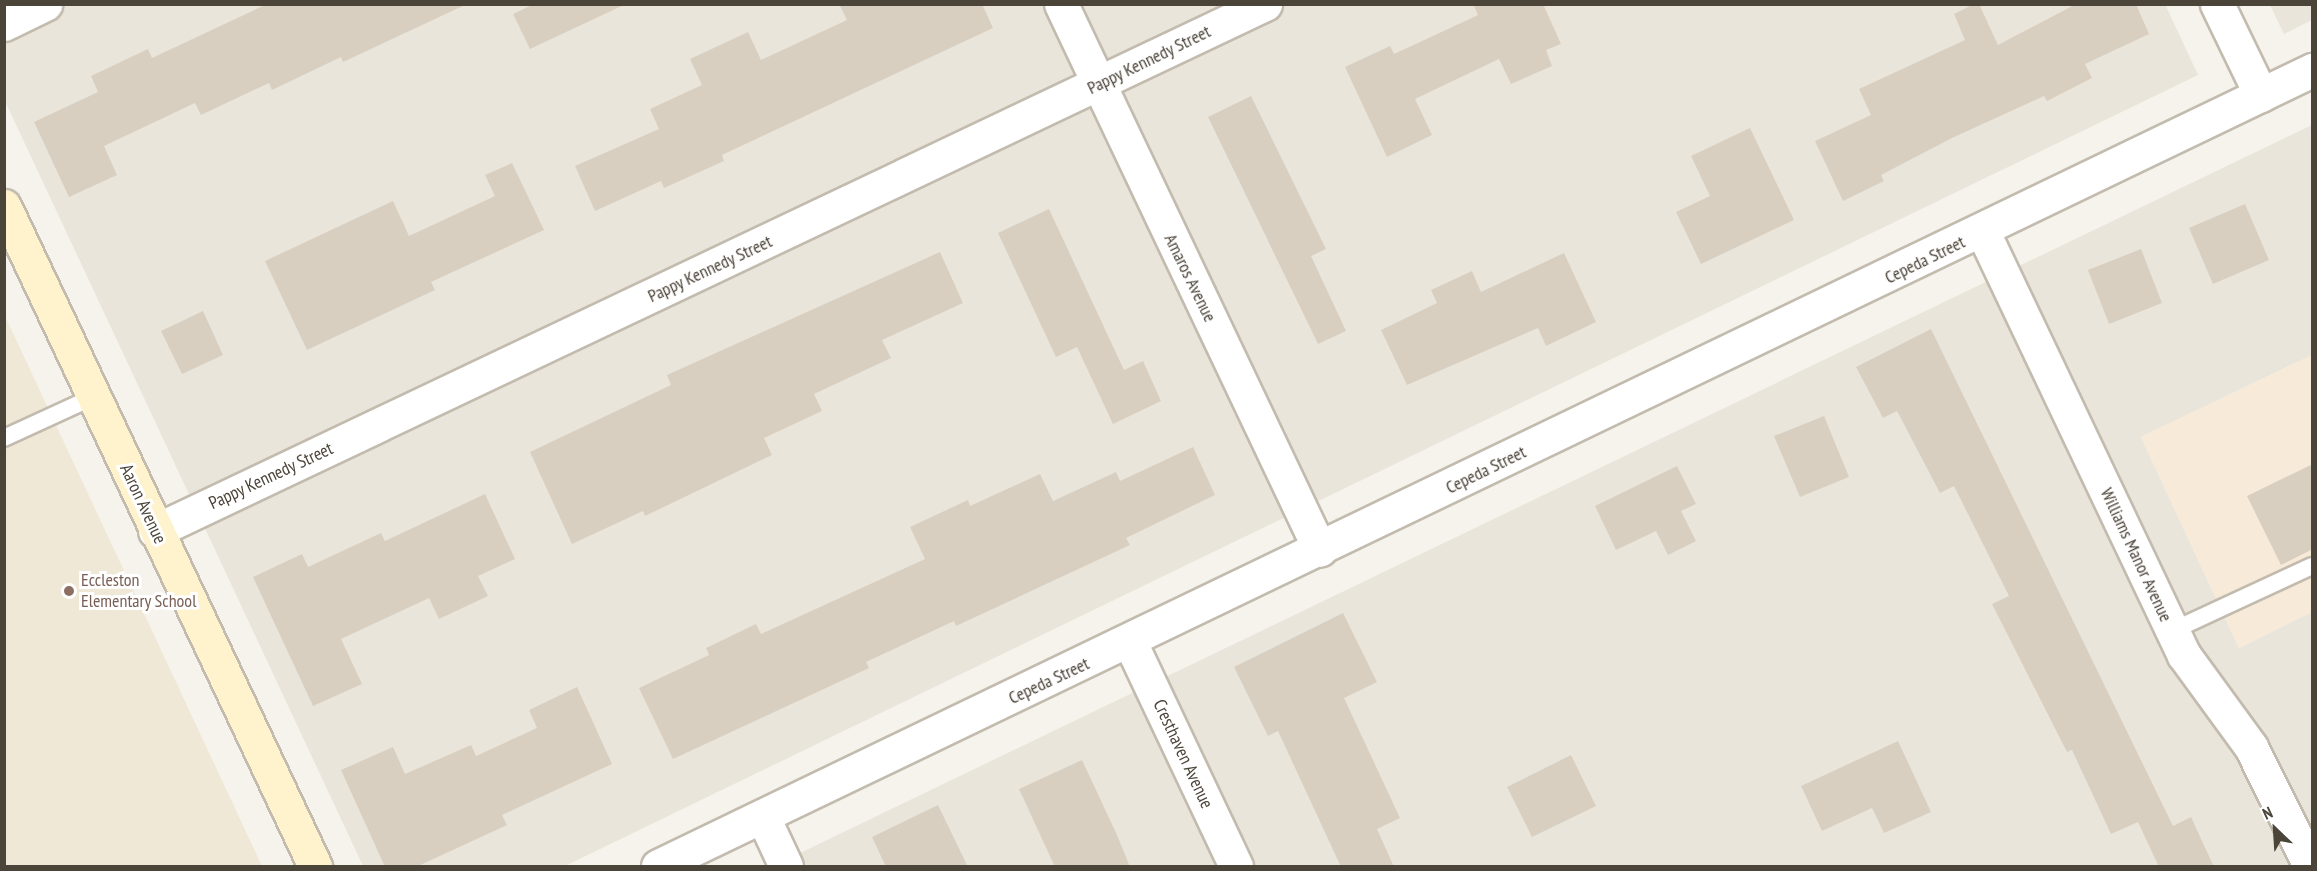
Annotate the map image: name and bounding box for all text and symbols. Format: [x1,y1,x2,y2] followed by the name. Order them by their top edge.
[1083,21,1215,99] street label: Pappy Kennedy Street
[1159,230,1221,326] street label: Amaros Avenue
[644,231,776,307] street label: Pappy Kennedy Street
[1881,231,1969,289] street label: Cepeda Street
[205,438,337,514] street label: Pappy Kennedy Street
[1442,441,1530,499] street label: Cepeda Street
[115,461,171,547] street label: Aaron Avenue
[2095,484,2177,626] street label: Williams Manor Avenue
[81,570,197,612] place label: Eccleston Elementary School
[62,584,76,598] marker: Eccleston Elementary School
[1005,653,1093,709] street label: Cepeda Street
[1148,696,1218,812] street label: Cresthaven Avenue
[2245,799,2305,859] north arrow
[2259,802,2276,824] text: N

